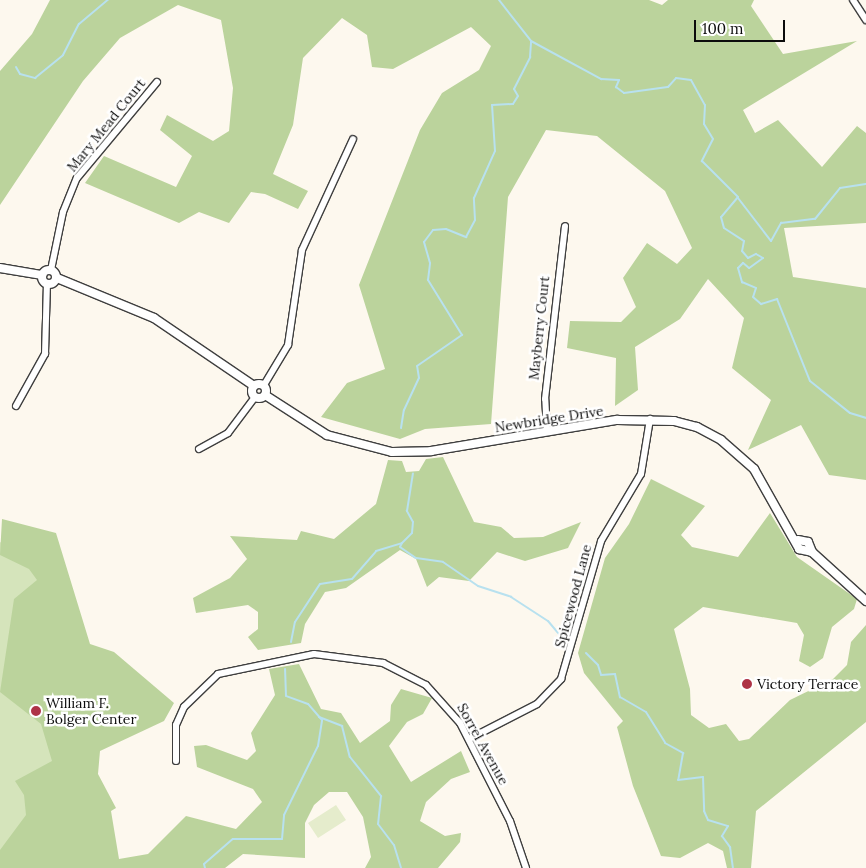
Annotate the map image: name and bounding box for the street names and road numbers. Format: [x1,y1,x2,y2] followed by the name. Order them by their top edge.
[63,75,149,175] street label: Mary Mead Court
[525,275,553,381] street label: Mayberry Court
[493,402,605,436] street label: Newbridge Drive
[551,543,595,649] street label: Spicewood Lane
[454,700,512,788] street label: Sorrel Avenue

